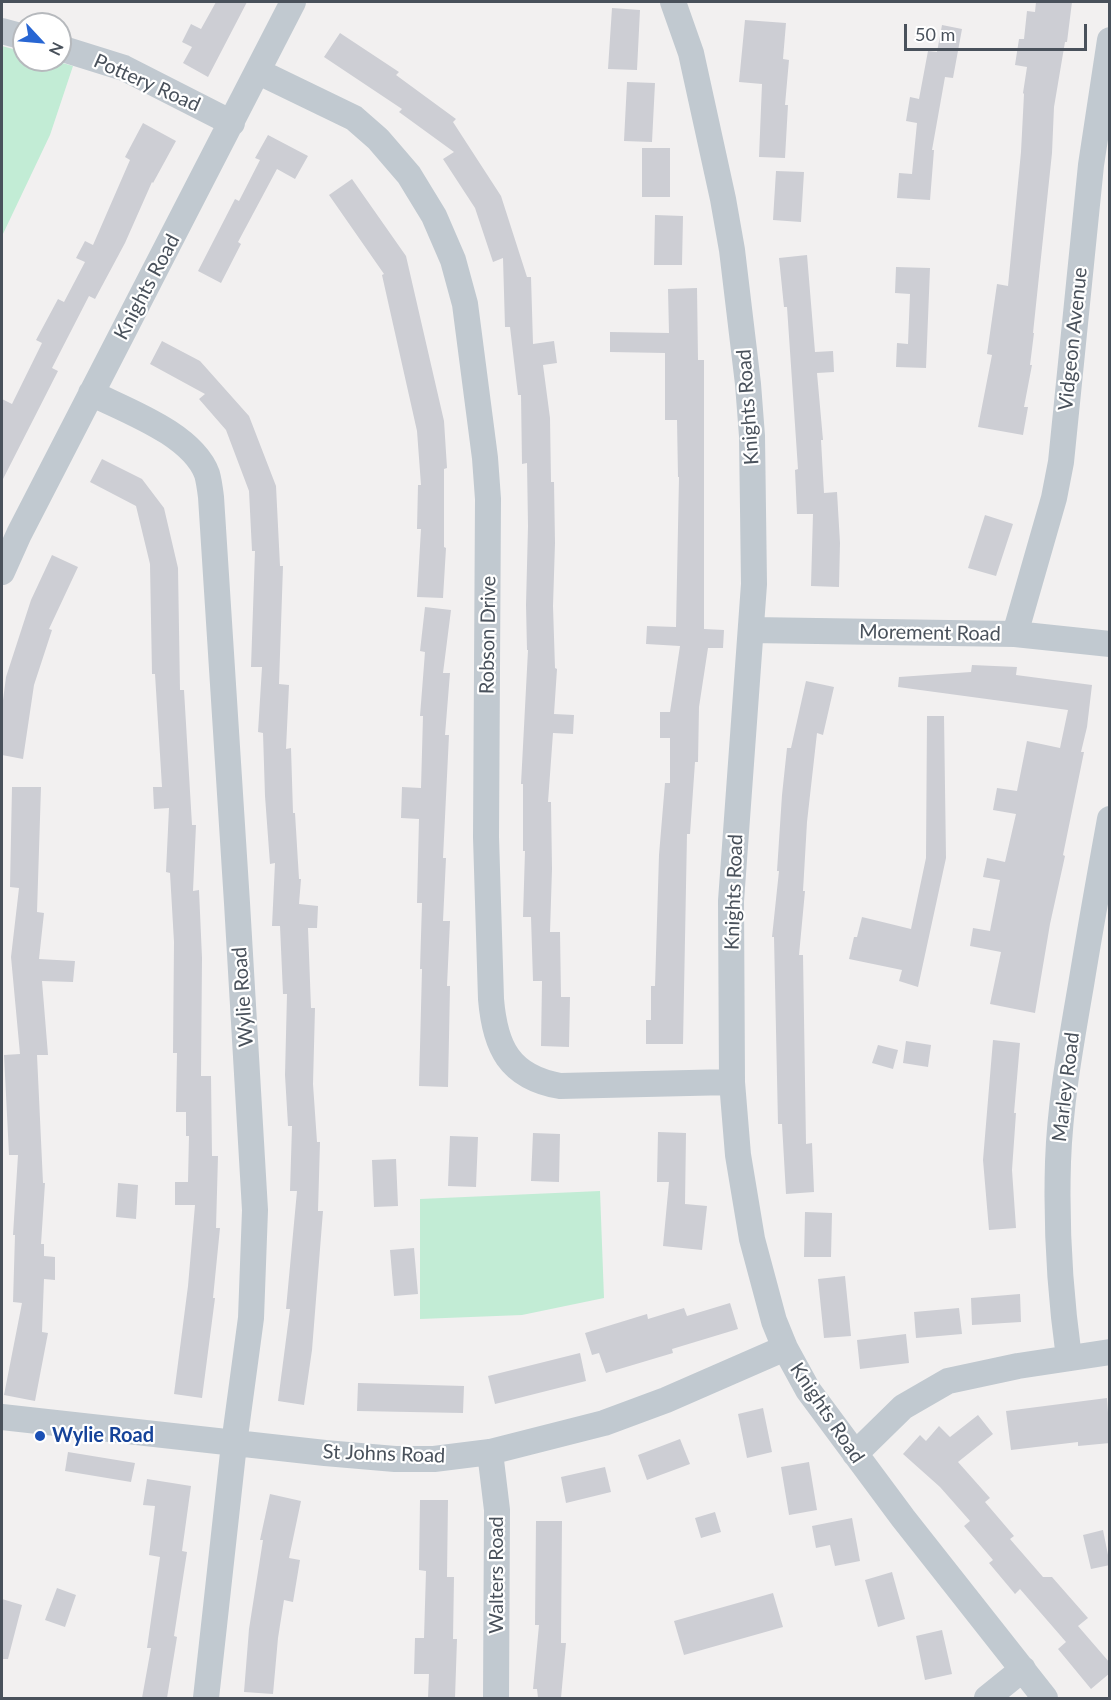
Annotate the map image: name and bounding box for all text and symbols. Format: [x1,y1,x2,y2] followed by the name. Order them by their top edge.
[12,12,72,72] north arrow
[907,12,1090,50] scale bar
[915,23,955,45] text: 50 m
[46,40,68,59] text: N
[90,49,204,117] street label: Pottery Road
[109,230,185,344] street label: Knights Road
[1054,266,1092,412] street label: Vidgeon Avenue
[732,348,764,466] street label: Knights Road
[475,576,501,694] street label: Robson Drive
[859,620,1001,646] street label: Morement Road
[720,834,748,950] street label: Knights Road
[228,946,258,1048] street label: Wylie Road
[1047,1031,1085,1143] street label: Marley Road
[785,1358,869,1468] street label: Knights Road
[52,1424,154,1448] place label: Wylie Road
[33,1429,47,1443] marker: Wylie Road
[322,1440,446,1468] street label: St Johns Road
[485,1516,509,1634] street label: Walters Road

